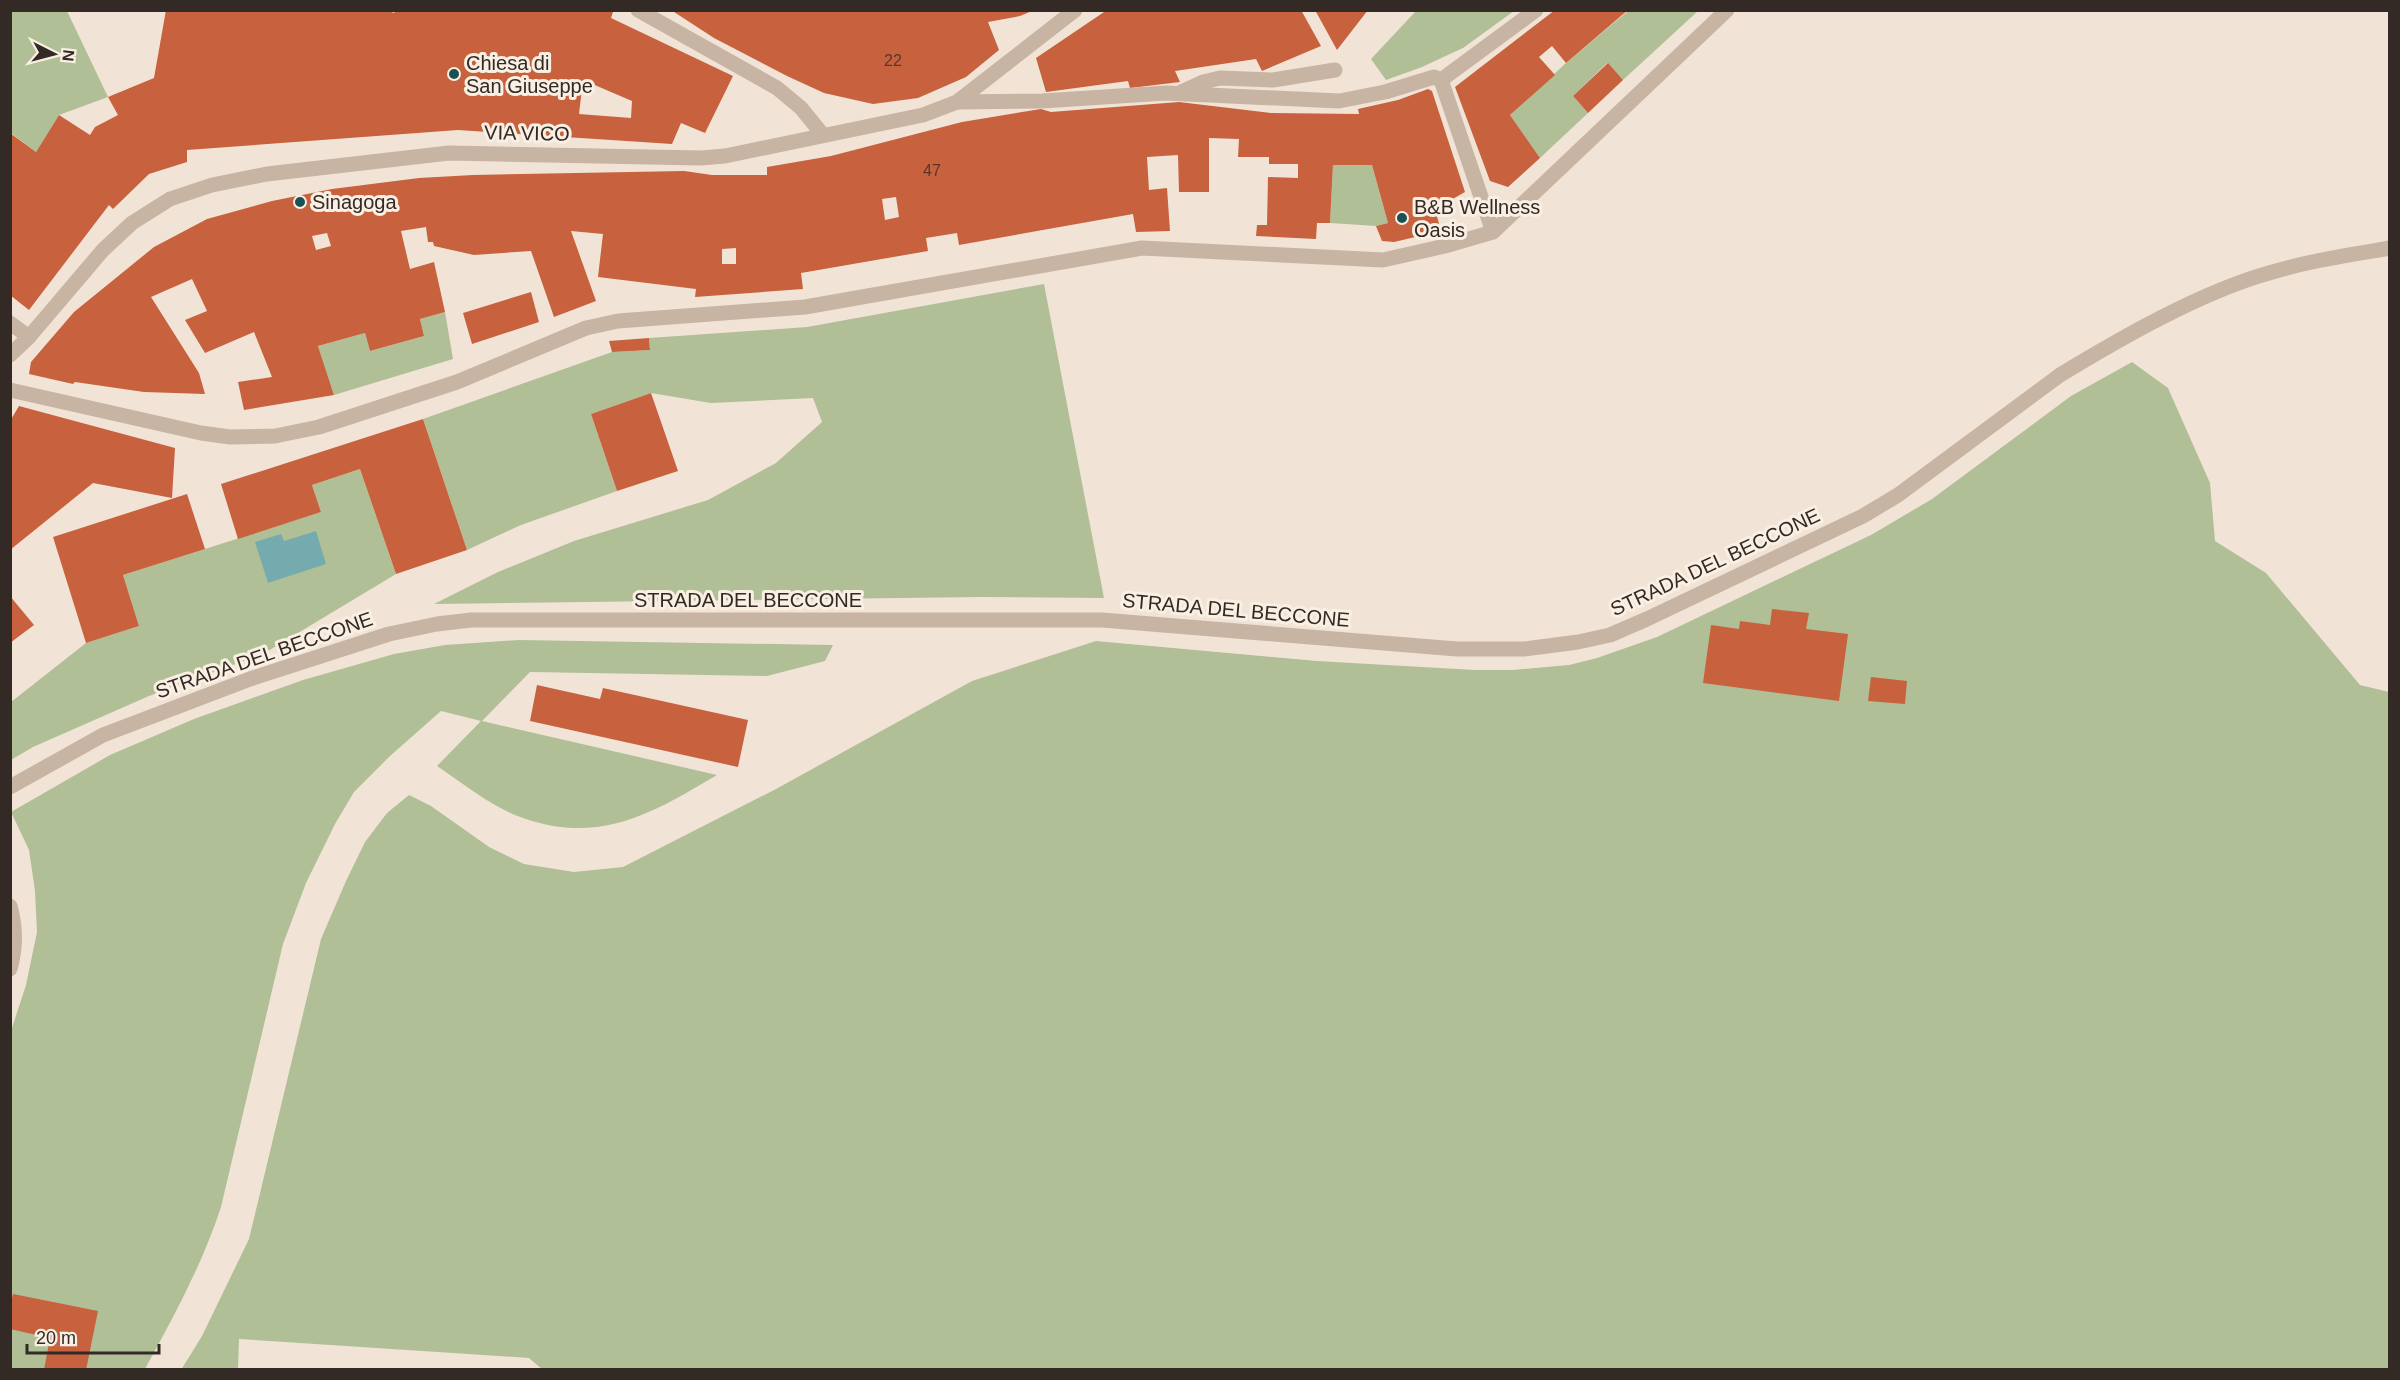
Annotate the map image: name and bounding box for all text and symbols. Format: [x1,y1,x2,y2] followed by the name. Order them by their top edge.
[24,24,84,84] north arrow
[59,49,77,62] text: N
[466,52,593,97] place label: Chiesa di San Giuseppe
[884,52,902,69] house number: 22
[447,67,461,81] marker: Chiesa di San Giuseppe
[484,121,570,145] street label: VIA VICO
[923,162,941,179] house number: 47
[312,191,397,213] place label: Sinagoga
[293,195,307,209] marker: Sinagoga
[1414,196,1540,241] place label: B&B Wellness Oasis
[1395,211,1409,225] marker: B&B Wellness Oasis
[1607,504,1823,620] street label: STRADA DEL BECCONE
[634,589,862,611] street label: STRADA DEL BECCONE
[1121,589,1351,631] street label: STRADA DEL BECCONE
[153,607,375,703] street label: STRADA DEL BECCONE
[27,1317,159,1355] scale bar
[36,1328,76,1348] text: 20 m

